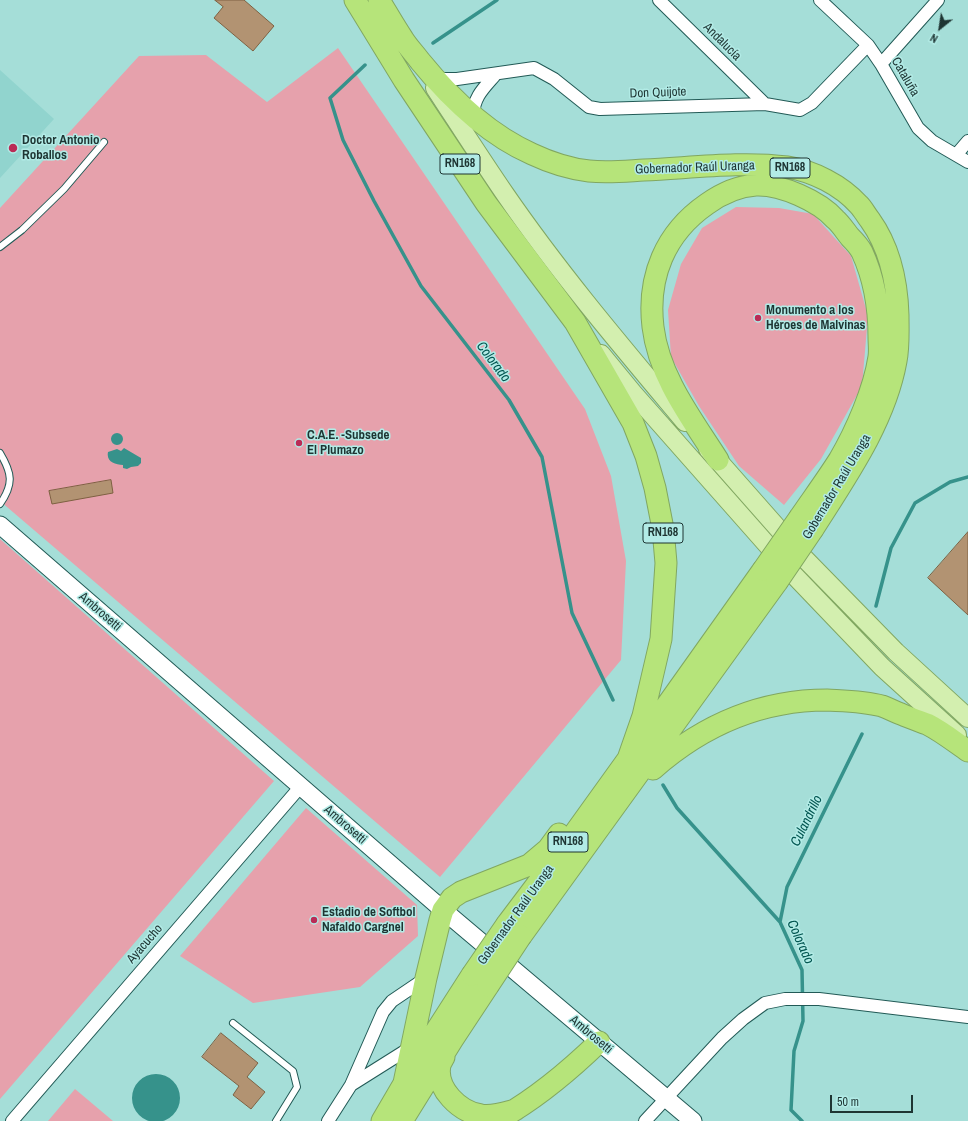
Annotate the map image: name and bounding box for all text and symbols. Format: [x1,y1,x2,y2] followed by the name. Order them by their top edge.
[920,8,960,48] north arrow
[700,20,744,64] street label: Andalucía
[928,31,940,46] text: N
[888,55,922,99] street label: Cataluña
[629,84,687,102] street label: Don Quijote
[22,133,100,164] place label: Doctor Antonio Roballos
[7,142,19,154] marker: Doctor Antonio Roballos
[440,154,480,174] road number: RN168
[635,158,755,178] street label: Gobernador Raúl Uranga
[770,158,810,178] road number: RN168
[766,303,866,334] place label: Monumento a los Héroes de Malvinas
[753,313,763,323] marker: Monumento a los Héroes de Malvinas
[472,338,514,386] water label: Colorado
[307,428,389,459] place label: C.A.E. -Subsede El Plumazo
[799,432,875,542] street label: Gobernador Raúl Uranga
[294,438,304,448] marker: C.A.E. -Subsede El Plumazo
[643,523,683,543] road number: RN168
[75,589,125,635] street label: Ambrosetti
[787,793,827,849] water label: Culandrillo
[320,802,370,848] street label: Ambrosetti
[548,832,588,852] road number: RN168
[475,862,557,968] street label: Gobernador Raúl Uranga
[322,905,416,936] place label: Estadio de Softbol Nafaldo Cargnel
[309,915,319,925] marker: Estadio de Softbol Nafaldo Cargnel
[783,917,817,967] water label: Colorado
[124,921,166,967] street label: Ayacucho
[566,1012,616,1058] street label: Ambrosetti
[832,1087,915,1113] scale bar
[837,1094,859,1110] text: 50 m

